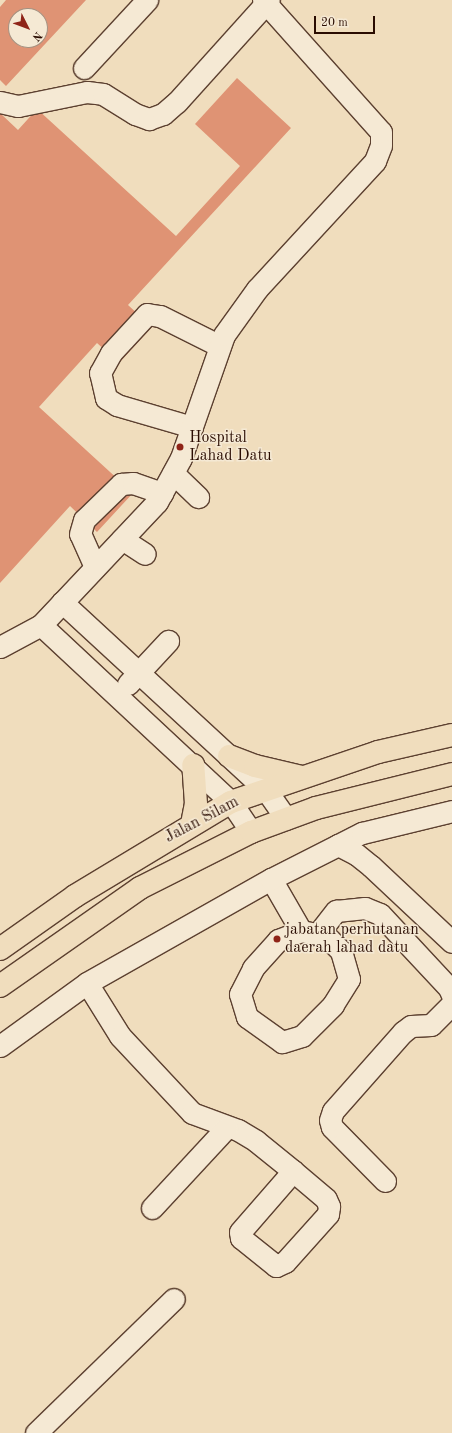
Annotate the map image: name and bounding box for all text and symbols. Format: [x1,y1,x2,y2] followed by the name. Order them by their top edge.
[8,8,48,48] north arrow
[316,8,377,34] scale bar
[321,17,348,29] text: 20 m
[30,29,43,42] text: N
[189,428,272,466] place label: Hospital Lahad Datu
[174,441,186,453] marker: Hospital Lahad Datu
[162,792,242,848] street label: Jalan Silam
[285,920,419,958] place label: jabatan perhutanan daerah lahad datu
[272,934,282,944] marker: jabatan perhutanan daerah lahad datu

